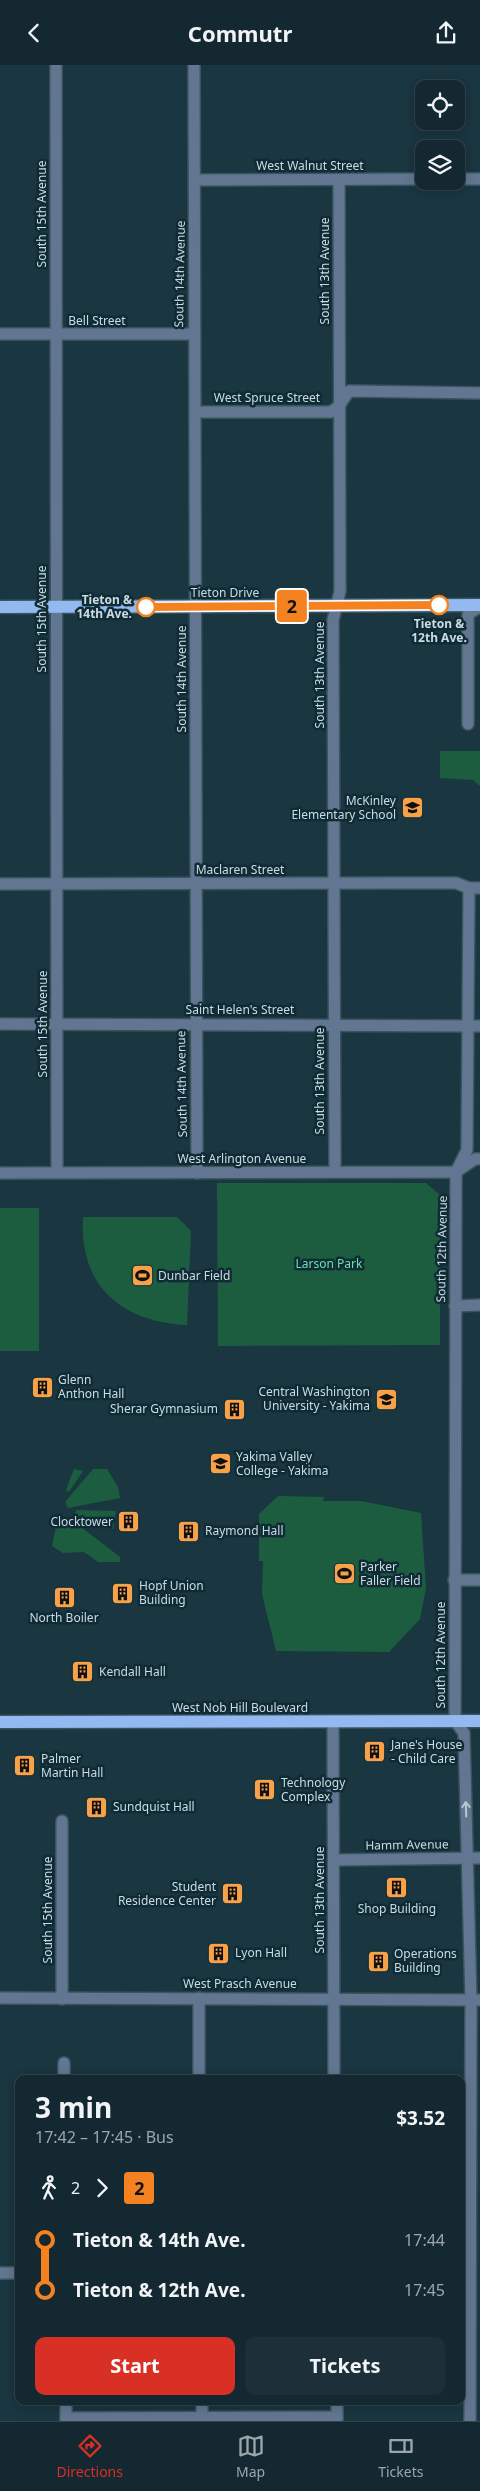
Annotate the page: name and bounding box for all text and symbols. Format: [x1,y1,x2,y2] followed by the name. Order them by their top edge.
[188,18,292,48] text: Commutr
[20,19,48,47] icon: back
[432,19,460,47] icon: share
[415,80,465,190] map controls
[415,80,465,130] button: locate
[415,140,465,190] button: layers
[256,157,364,174] street label: West Walnut Street
[33,160,50,267] street label: South 15th Avenue
[316,217,333,324] street label: South 13th Avenue
[170,220,189,328] street label: South 14th Avenue
[68,312,126,329] street label: Bell Street
[214,389,321,406] street label: West Spruce Street
[33,565,50,672] street label: South 15th Avenue
[191,584,259,601] street label: Tieton Drive
[276,590,308,622] line badge: 2
[76,591,132,622] place label: Tieton & 14th Ave.
[287,594,297,618] text: 2
[429,595,449,615] marker: Tieton & 12th Ave.
[136,597,156,617] marker: Tieton & 14th Ave.
[411,615,467,646] place label: Tieton & 12th Ave.
[311,621,328,728] street label: South 13th Avenue
[173,625,190,732] street label: South 14th Avenue
[291,792,397,823] place label: McKinley Elementary School
[400,796,424,820] school or university icon: McKinley Elementary School
[196,861,285,878] street label: Maclaren Street
[34,970,51,1077] street label: South 15th Avenue
[186,1001,295,1018] street label: Saint Helen's Street
[311,1027,328,1134] street label: South 13th Avenue
[172,1030,191,1138] street label: South 14th Avenue
[178,1150,307,1167] street label: West Arlington Avenue
[432,1195,451,1303] street label: South 12th Avenue
[296,1255,363,1272] park label: Larson Park
[130,1264,154,1288] sports icon: Dunbar Field
[158,1267,230,1284] place label: Dunbar Field
[58,1371,124,1402] place label: Glenn Anthon Hall
[30,1375,54,1399] building icon: Glenn Anthon Hall
[259,1383,370,1414] place label: Central Washington University - Yakima
[374,1387,398,1411] school or university icon: Central Washington University - Yakima
[222,1397,246,1421] building icon: Sherar Gymnasium
[110,1400,218,1417] place label: Sherar Gymnasium
[236,1448,328,1479] place label: Yakima Valley College - Yakima
[208,1452,232,1476] school or university icon: Yakima Valley College - Yakima
[117,1510,141,1534] building icon: Clocktower
[50,1513,113,1530] place label: Clocktower
[177,1519,201,1543] building icon: Raymond Hall
[205,1522,284,1539] place label: Raymond Hall
[360,1558,421,1589] place label: Parker Faller Field
[332,1562,356,1586] sports icon: Parker Faller Field
[139,1577,204,1608] place label: Hopf Union Building
[111,1581,135,1605] building icon: Hopf Union Building
[52,1585,76,1609] building icon: North Boiler
[432,1601,449,1708] street label: South 12th Avenue
[29,1609,99,1626] place label: North Boiler
[71,1660,95,1684] building icon: Kendall Hall
[99,1663,166,1680] place label: Kendall Hall
[172,1699,308,1716] street label: West Nob Hill Boulevard
[390,1736,463,1767] place label: Jane's House - Child Care
[363,1740,387,1764] building icon: Jane's House - Child Care
[41,1750,103,1781] place label: Palmer Martin Hall
[13,1754,37,1778] building icon: Palmer Martin Hall
[281,1774,346,1805] place label: Technology Complex
[253,1778,277,1802] building icon: Technology Complex
[85,1795,109,1819] building icon: Sundquist Hall
[113,1798,195,1815] place label: Sundquist Hall
[462,1802,471,1818] one-way arrow
[365,1835,449,1854] street label: Hamm Avenue
[311,1846,328,1953] street label: South 13th Avenue
[39,1856,56,1963] street label: South 15th Avenue
[385,1876,409,1900] building icon: Shop Building
[118,1878,217,1909] place label: Student Residence Center
[220,1882,244,1906] building icon: Student Residence Center
[358,1900,436,1917] place label: Shop Building
[207,1941,231,1965] building icon: Lyon Hall
[235,1944,287,1961] place label: Lyon Hall
[394,1945,457,1976] place label: Operations Building
[366,1949,390,1973] building icon: Operations Building
[183,1975,297,1992] street label: West Prasch Avenue
[35,2088,112,2126] text: 3 min
[396,2105,445,2131] text: $3.52
[35,2126,174,2148] text: 17:42 – 17:45 · Bus
[35,2174,63,2202] icon: walk
[88,2174,116,2202] icon: forward
[134,2176,144,2200] text: 2
[71,2177,80,2199] text: 2
[73,2227,246,2253] text: Tieton & 14th Ave.
[404,2229,445,2251] text: 17:44
[73,2277,246,2303] text: Tieton & 12th Ave.
[404,2279,445,2301] text: 17:45
[35,2337,235,2395] button: Start
[245,2337,445,2395] button: Tickets
[57,2432,123,2481] tab: Directions
[236,2432,265,2481] tab: Map
[378,2432,423,2481] tab: Tickets

